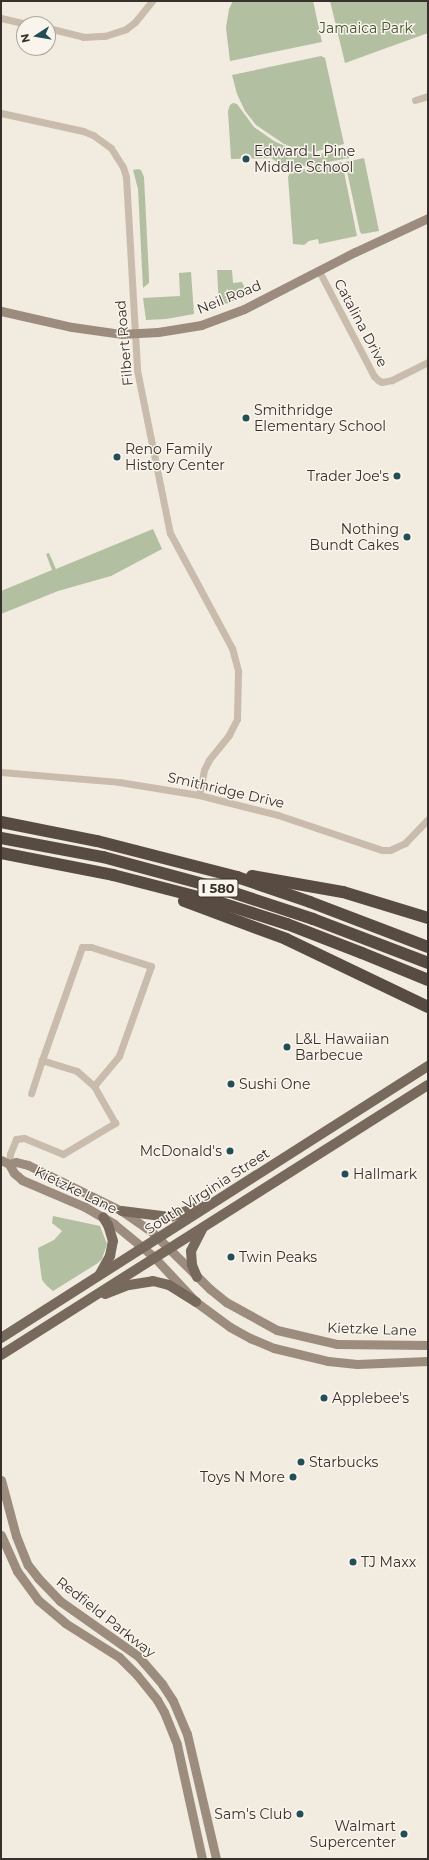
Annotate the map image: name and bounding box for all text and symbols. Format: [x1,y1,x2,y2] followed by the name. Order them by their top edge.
[16,16,56,56] north arrow
[319,20,413,36] park label: Jamaica Park
[17,32,33,44] text: N
[254,143,355,176] place label: Edward L Pine Middle School
[241,154,251,164] marker: Edward L Pine Middle School
[331,276,391,370] street label: Catalina Drive
[194,277,264,317] street label: Neil Road
[112,299,136,387] street label: Filbert Road
[254,402,386,434] place label: Smithridge Elementary School
[241,413,251,423] marker: Smithridge Elementary School
[125,441,225,474] place label: Reno Family History Center
[112,452,122,462] marker: Reno Family History Center
[307,468,389,484] place label: Trader Joe's
[392,471,402,481] marker: Trader Joe's
[309,521,399,554] place label: Nothing Bundt Cakes
[402,532,412,542] marker: Nothing Bundt Cakes
[166,768,286,812] street label: Smithridge Drive
[197,877,239,899] road number: I 580
[295,1031,390,1064] place label: L&L Hawaiian Barbecue
[282,1042,292,1052] marker: L&L Hawaiian Barbecue
[239,1076,310,1092] place label: Sushi One
[226,1079,236,1089] marker: Sushi One
[140,1143,222,1159] place label: McDonald's
[142,1144,272,1238] street label: South Virginia Street
[225,1146,235,1156] marker: McDonald's
[32,1163,120,1217] street label: Kietzke Lane
[353,1166,417,1182] place label: Hallmark
[340,1169,350,1179] marker: Hallmark
[239,1249,317,1265] place label: Twin Peaks
[226,1252,236,1262] marker: Twin Peaks
[327,1319,417,1339] street label: Kietzke Lane
[332,1390,409,1406] place label: Applebee's
[319,1393,329,1403] marker: Applebee's
[309,1454,378,1470] place label: Starbucks
[296,1457,306,1467] marker: Starbucks
[200,1469,285,1485] place label: Toys N More
[288,1472,298,1482] marker: Toys N More
[361,1554,416,1570] place label: TJ Maxx
[348,1557,358,1567] marker: TJ Maxx
[53,1573,159,1661] street label: Redfield Parkway
[214,1806,292,1822] place label: Sam's Club
[295,1809,305,1819] marker: Sam's Club
[309,1818,396,1850] place label: Walmart Supercenter
[399,1829,409,1839] marker: Walmart Supercenter

